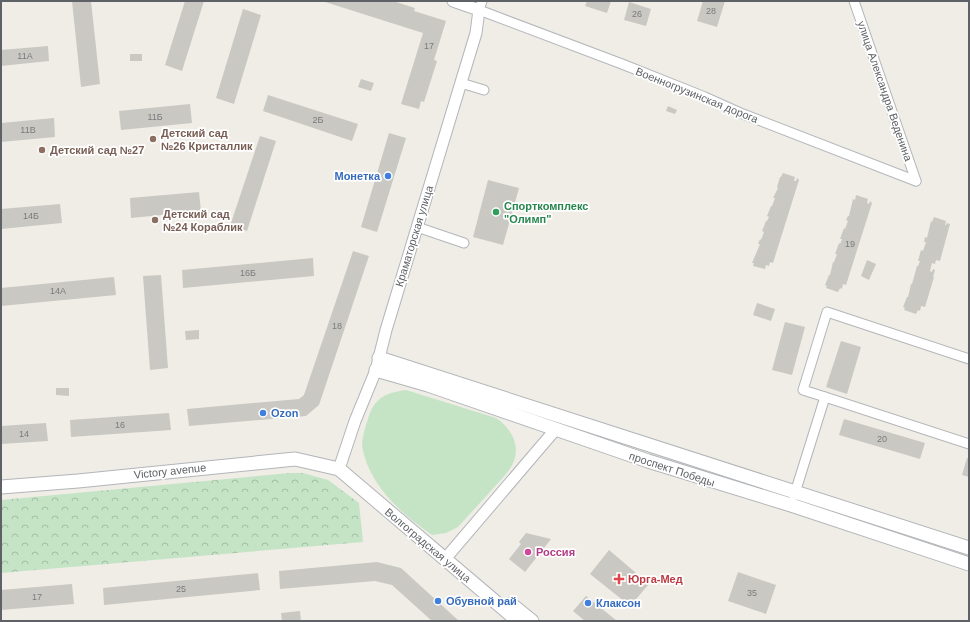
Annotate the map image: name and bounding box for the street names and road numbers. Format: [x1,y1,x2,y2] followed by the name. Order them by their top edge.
[855,19,915,164] street label: улица Александра Веденина
[634,65,761,125] street label: Военногрузинская дорога
[393,183,435,288] street label: Краматорская улица
[628,450,716,489] street label: проспект Победы
[133,461,207,481] street label: Victory avenue
[383,506,474,585] street label: Волгоградская улица

